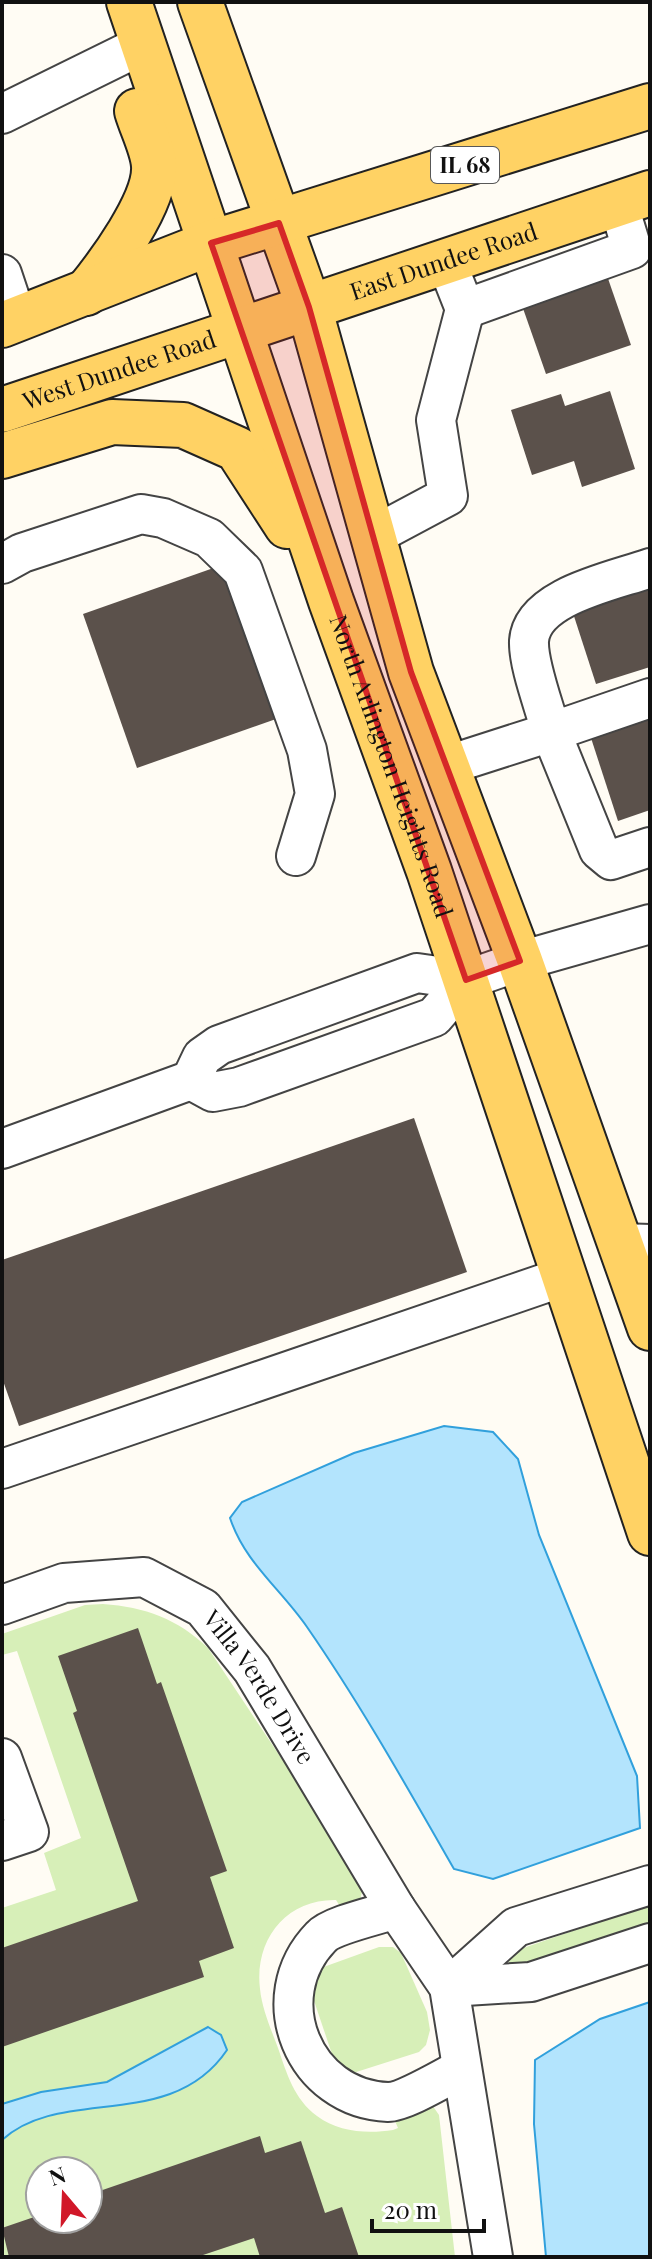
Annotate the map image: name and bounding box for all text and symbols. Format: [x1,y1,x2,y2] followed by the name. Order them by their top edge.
[431,147,499,183] road number: IL 68
[345,214,541,306] street label: East Dundee Road
[17,322,220,416] street label: West Dundee Road
[323,610,461,921] street label: North Arlington Heights Road
[196,1602,323,1769] street label: Villa Verde Drive
[24,2155,104,2235] north arrow
[45,2158,70,2192] text: N
[372,2183,484,2233] scale bar
[384,2193,437,2225] text: 20 m

